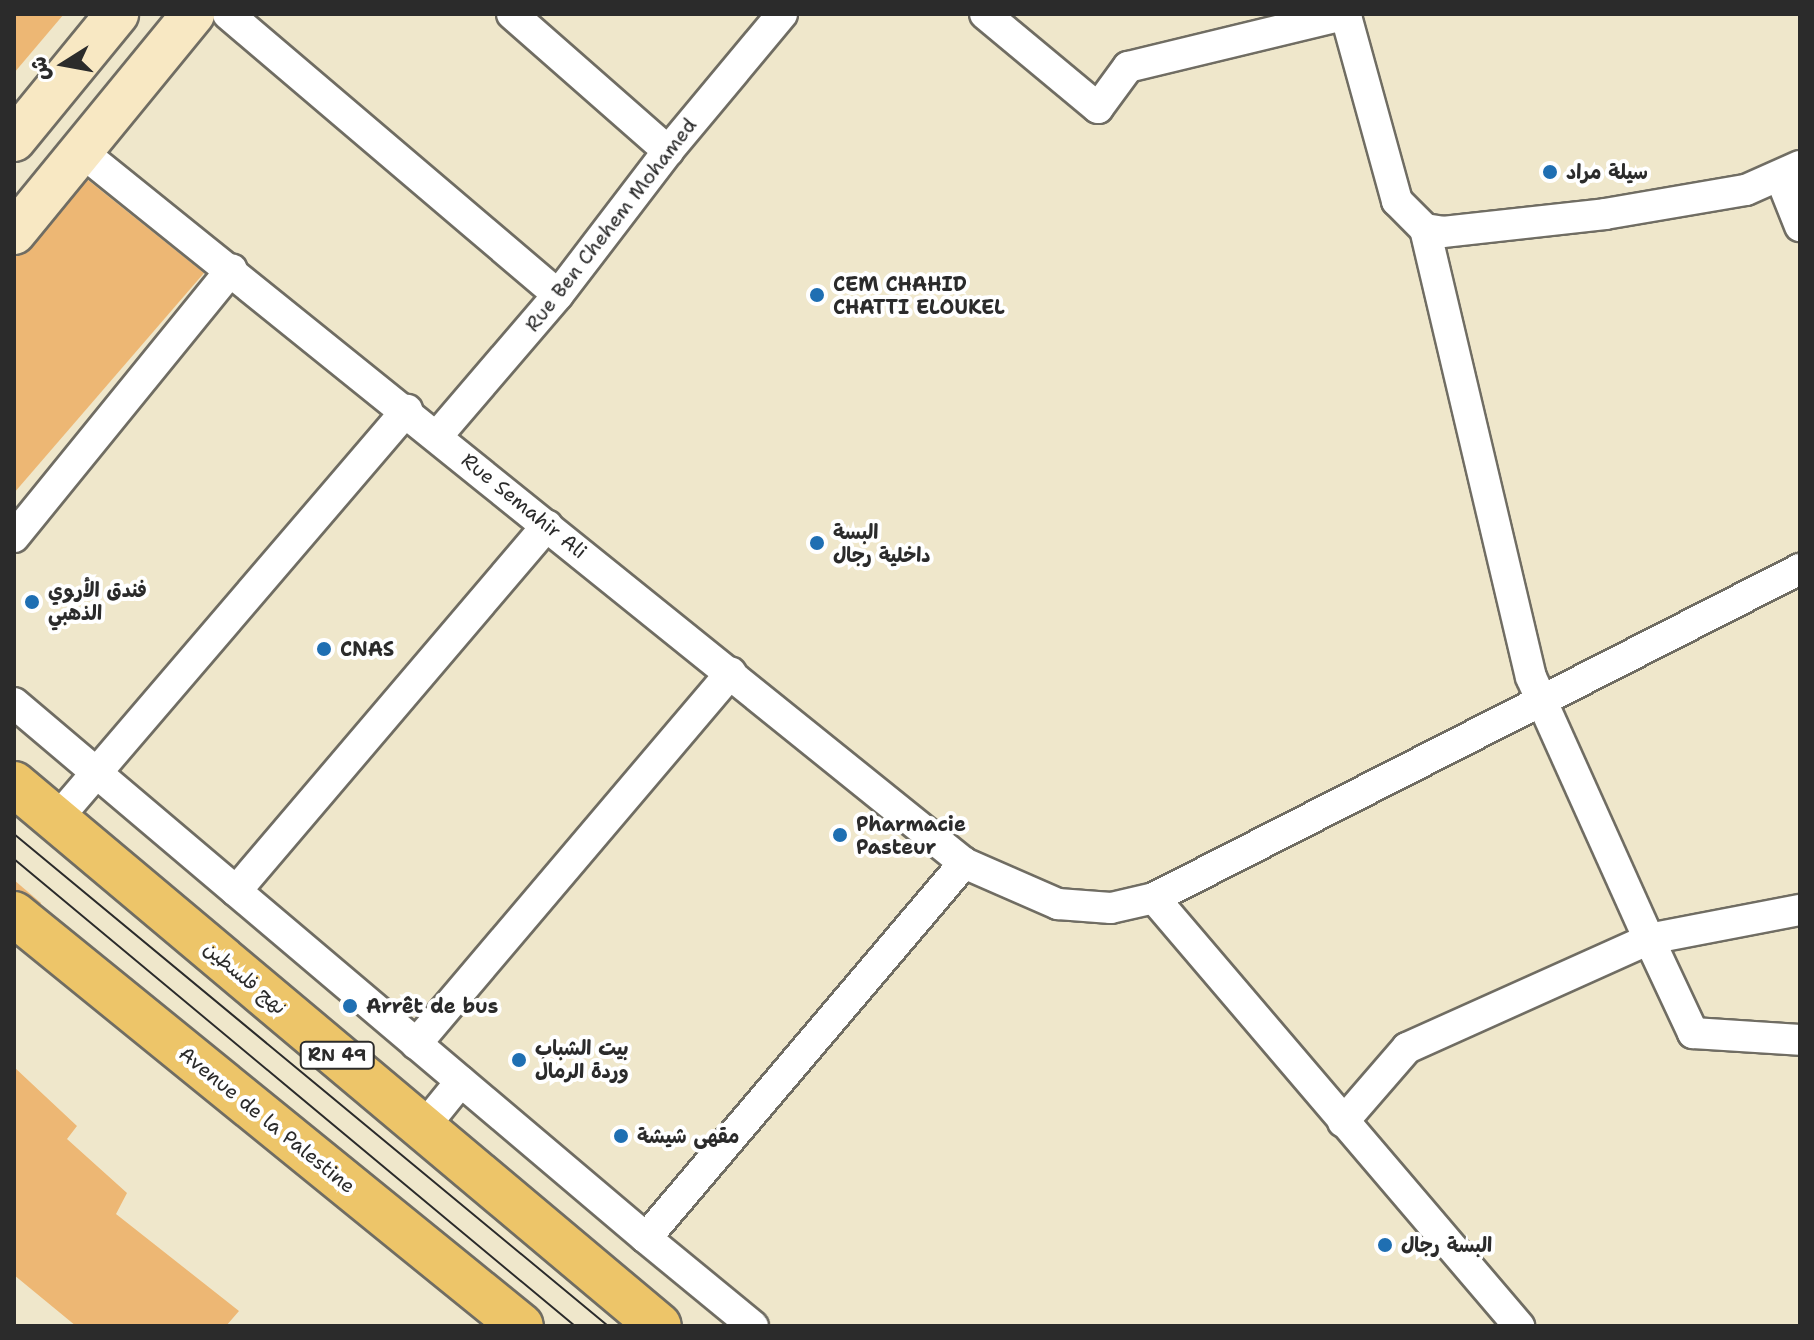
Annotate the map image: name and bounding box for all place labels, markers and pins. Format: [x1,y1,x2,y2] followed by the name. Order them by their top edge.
[1566,160,1648,184] place label: سيلة مراد
[1541,163,1559,181] marker: سيلة مراد
[833,272,1005,319] place label: CEM CHAHID CHATTI ELOUKEL
[808,286,826,304] marker: CEM CHAHID CHATTI ELOUKEL
[833,520,931,567] place label: البسة داخلية رجال
[808,534,826,552] marker: البسة داخلية رجال
[48,578,147,625] place label: فندق الأروي الذهبي
[23,593,41,611] marker: فندق الأروي الذهبي
[340,637,394,661] place label: CNAS
[315,640,333,658] marker: CNAS
[856,812,966,859] place label: Pharmacie Pasteur
[831,826,849,844] marker: Pharmacie Pasteur
[366,994,498,1018] place label: Arrêt de bus
[341,997,359,1015] marker: Arrêt de bus
[535,1036,629,1083] place label: بيت الشباب وردة الرمال
[510,1051,528,1069] marker: بيت الشباب وردة الرمال
[637,1124,739,1148] place label: مقهى شيشة
[612,1127,630,1145] marker: مقهى شيشة
[1401,1233,1492,1257] place label: البسة رجال
[1376,1236,1394,1254] marker: البسة رجال

